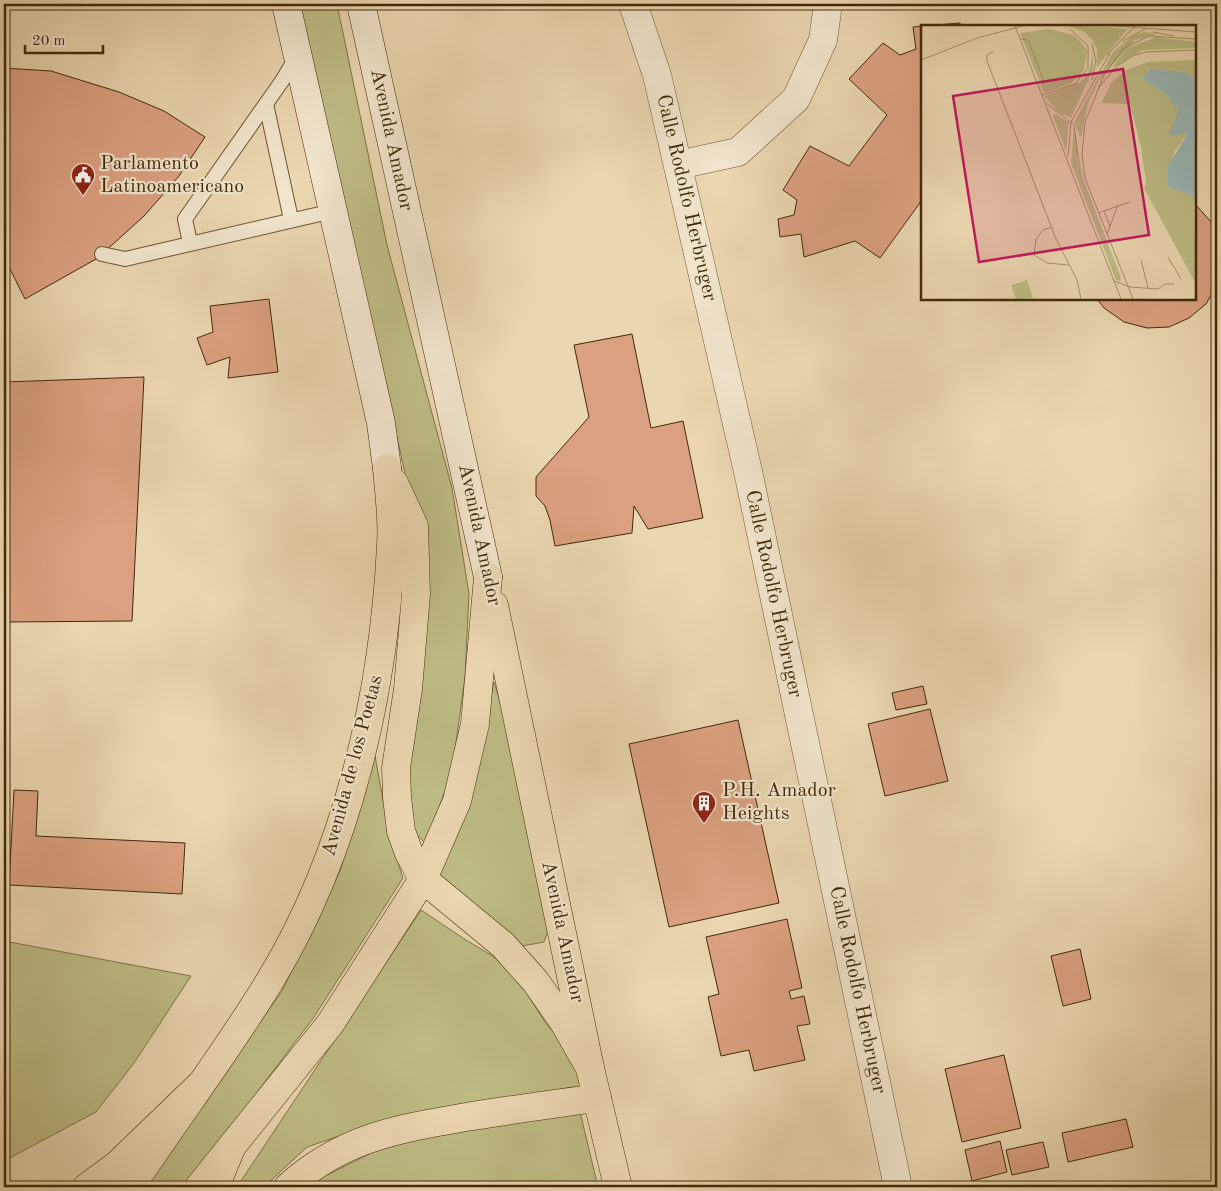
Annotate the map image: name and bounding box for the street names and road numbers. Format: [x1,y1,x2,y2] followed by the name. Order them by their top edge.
[366,67,416,213] street label: Avenida Amador
[652,93,720,303] street label: Calle Rodolfo Herbruger
[454,462,504,608] street label: Avenida Amador
[741,488,805,700] street label: Calle Rodolfo Herbruger
[319,673,387,859] street label: Avenida de los Poetas
[537,859,587,1005] street label: Avenida Amador
[825,884,889,1096] street label: Calle Rodolfo Herbruger

